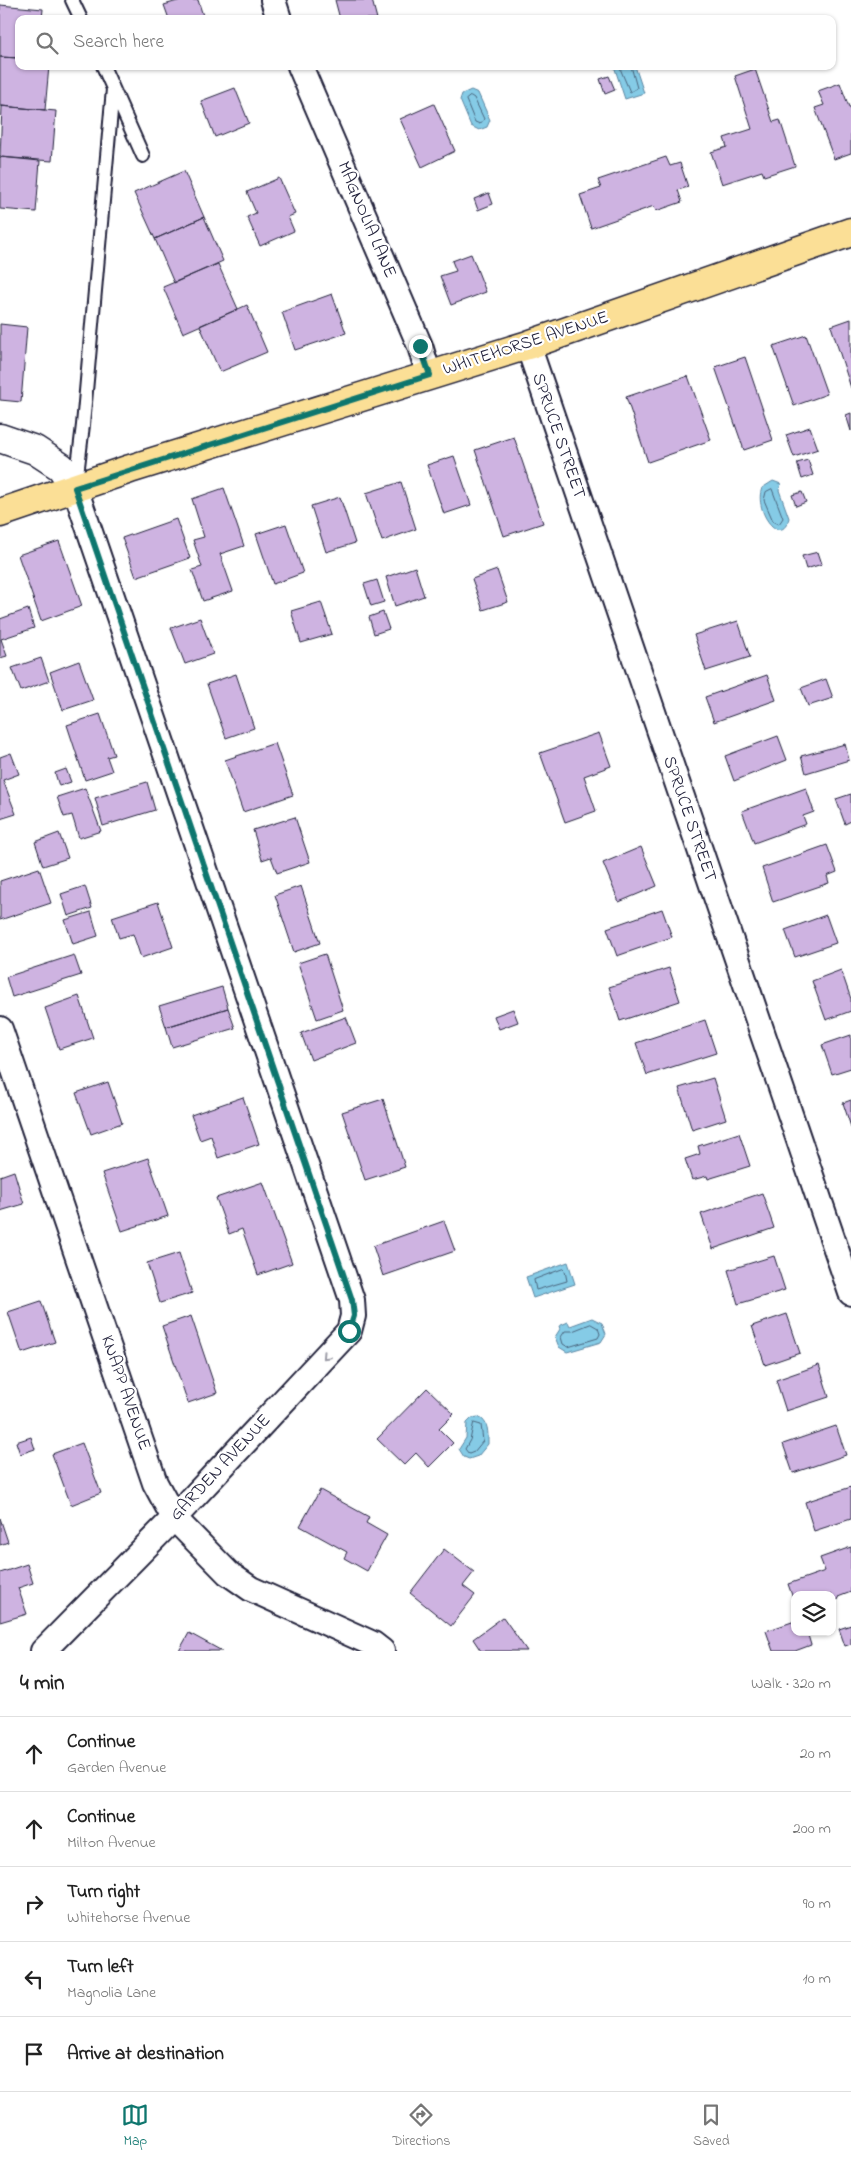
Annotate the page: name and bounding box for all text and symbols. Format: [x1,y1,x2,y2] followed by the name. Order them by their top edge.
[15,15,836,70] search box
[33,29,61,57] icon: search
[73,29,164,56] text: Search here
[330,158,402,282] street label: MAGNOLIA LANE
[440,305,612,383] street label: WHITEHORSE AVENUE
[409,335,432,358] route end
[524,370,592,502] street label: SPRUCE STREET
[655,753,723,885] street label: SPRUCE STREET
[338,1320,361,1343] route start
[93,1332,157,1454] street label: KNAPP AVENUE
[323,1350,332,1359] one-way arrow
[164,1409,278,1527] street label: GARDEN AVENUE
[791,1591,836,1636] map controls
[791,1591,836,1636] button: layers
[20,1669,64,1699] text: 4 min
[751,1672,831,1696] text: Walk · 320 m
[67,1729,135,1756] text: Continue
[20,1740,48,1768] icon: ahead
[800,1742,831,1766] text: 20 m
[67,1756,167,1780] text: Garden Avenue
[67,1804,135,1831] text: Continue
[20,1815,48,1843] icon: ahead
[793,1817,831,1841] text: 200 m
[67,1831,156,1855] text: Milton Avenue
[67,1879,140,1906] text: Turn right
[20,1890,48,1918] icon: right
[803,1892,831,1916] text: 90 m
[67,1906,190,1930] text: Whitehorse Avenue
[67,1954,134,1981] text: Turn left
[20,1965,48,1993] icon: left
[803,1967,831,1991] text: 10 m
[67,1981,156,2005] text: Magnolia Lane
[20,2040,48,2068] icon: arrive
[67,2041,224,2068] text: Arrive at destination
[121,2101,149,2152] tab: Map
[392,2101,450,2152] tab: Directions
[693,2101,730,2152] tab: Saved

